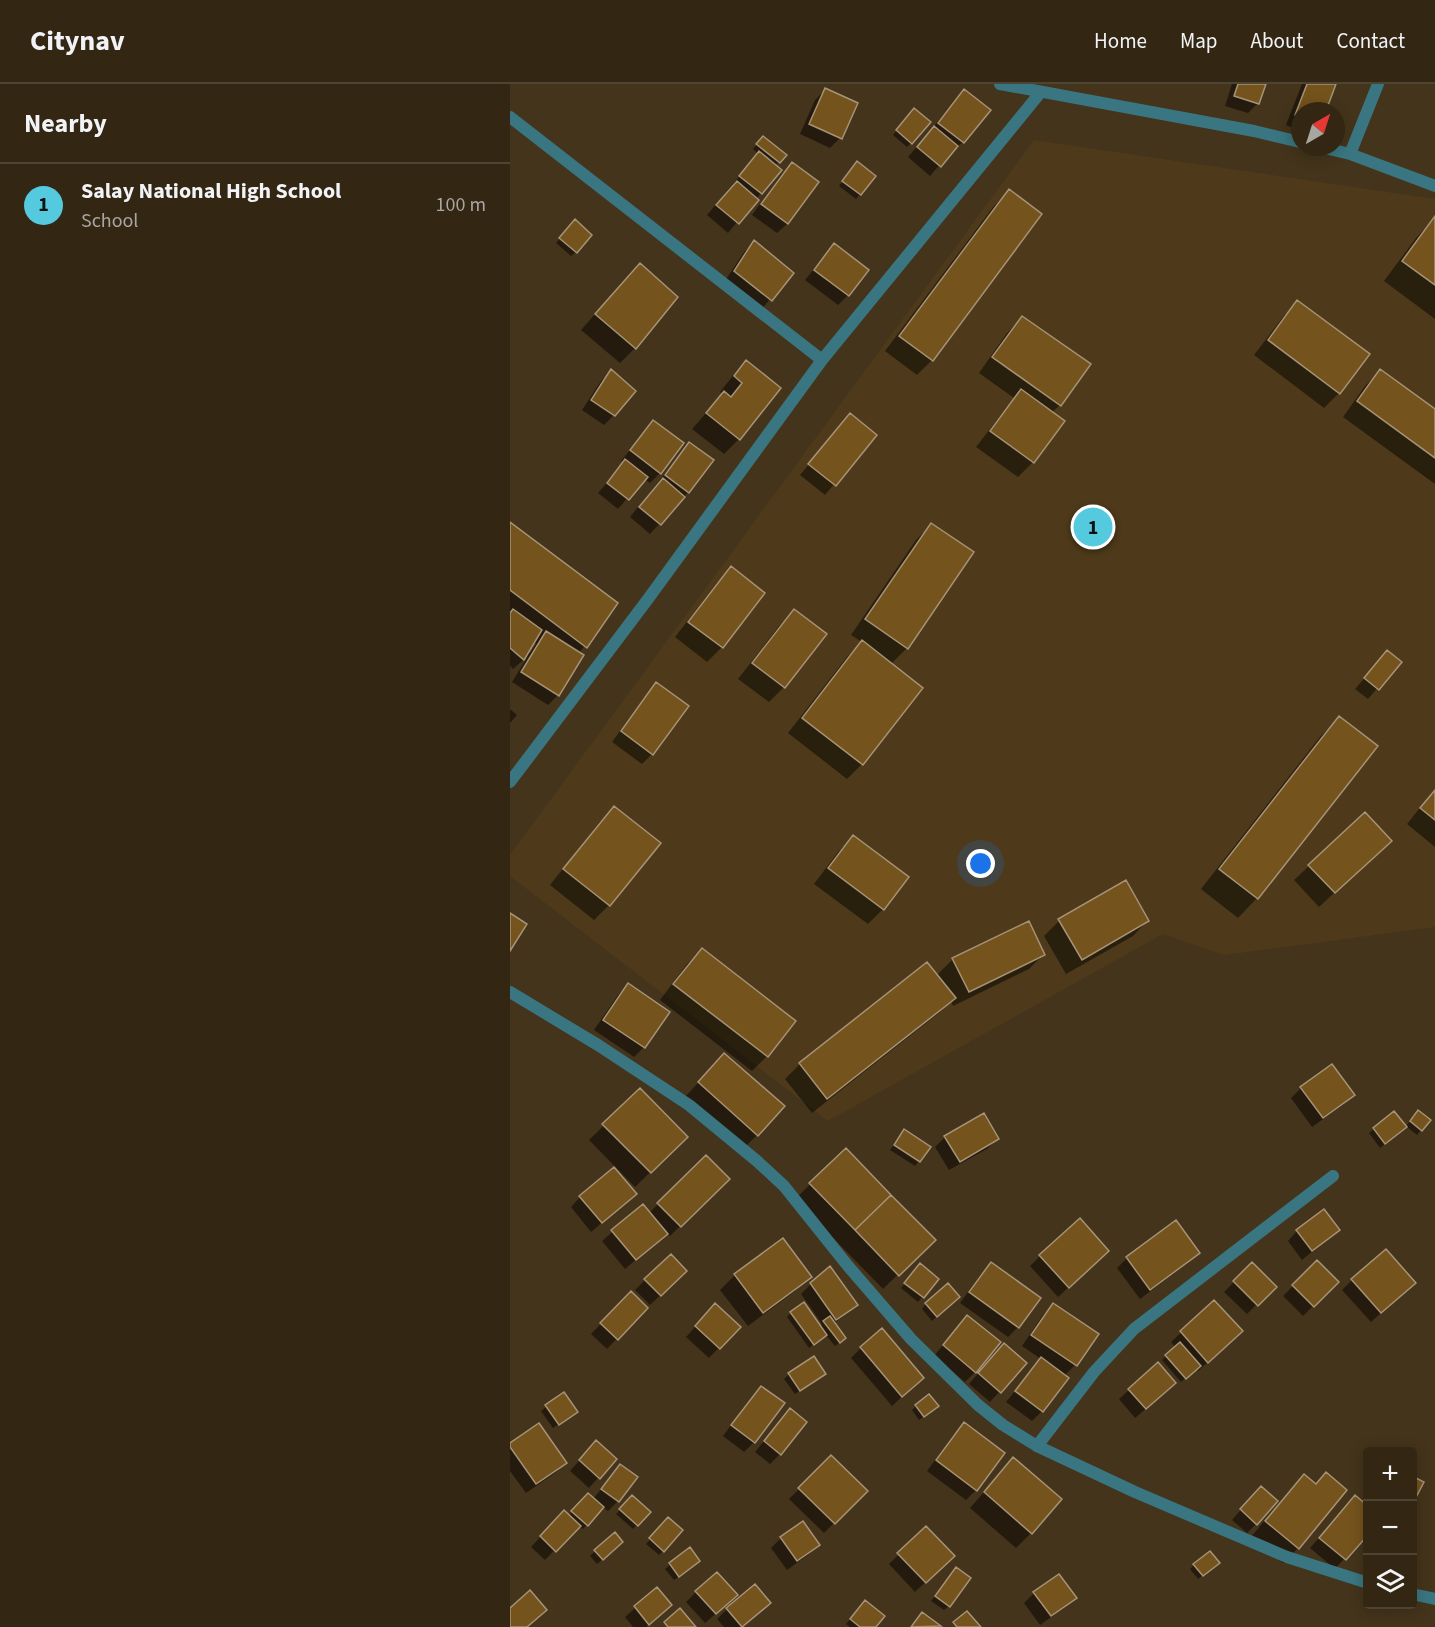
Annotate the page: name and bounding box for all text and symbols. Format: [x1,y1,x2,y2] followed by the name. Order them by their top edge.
[30,21,125,61] text: Citynav
[1094,26,1147,56] text: Home
[1180,26,1218,56] text: Map
[1251,26,1303,56] text: About
[1336,26,1405,56] text: Contact
[1291,102,1345,156] north arrow
[24,105,107,142] text: Nearby
[81,175,341,207] text: Salay National High School
[38,191,49,219] text: 1
[436,191,486,219] text: 100 m
[81,207,138,235] text: School
[1074,504,1112,550] pin: 1
[966,849,995,878] your location
[1363,1447,1417,1609] map controls
[1363,1447,1417,1501] button: +
[1363,1501,1417,1555] button: −
[1363,1555,1417,1609] button: layers

